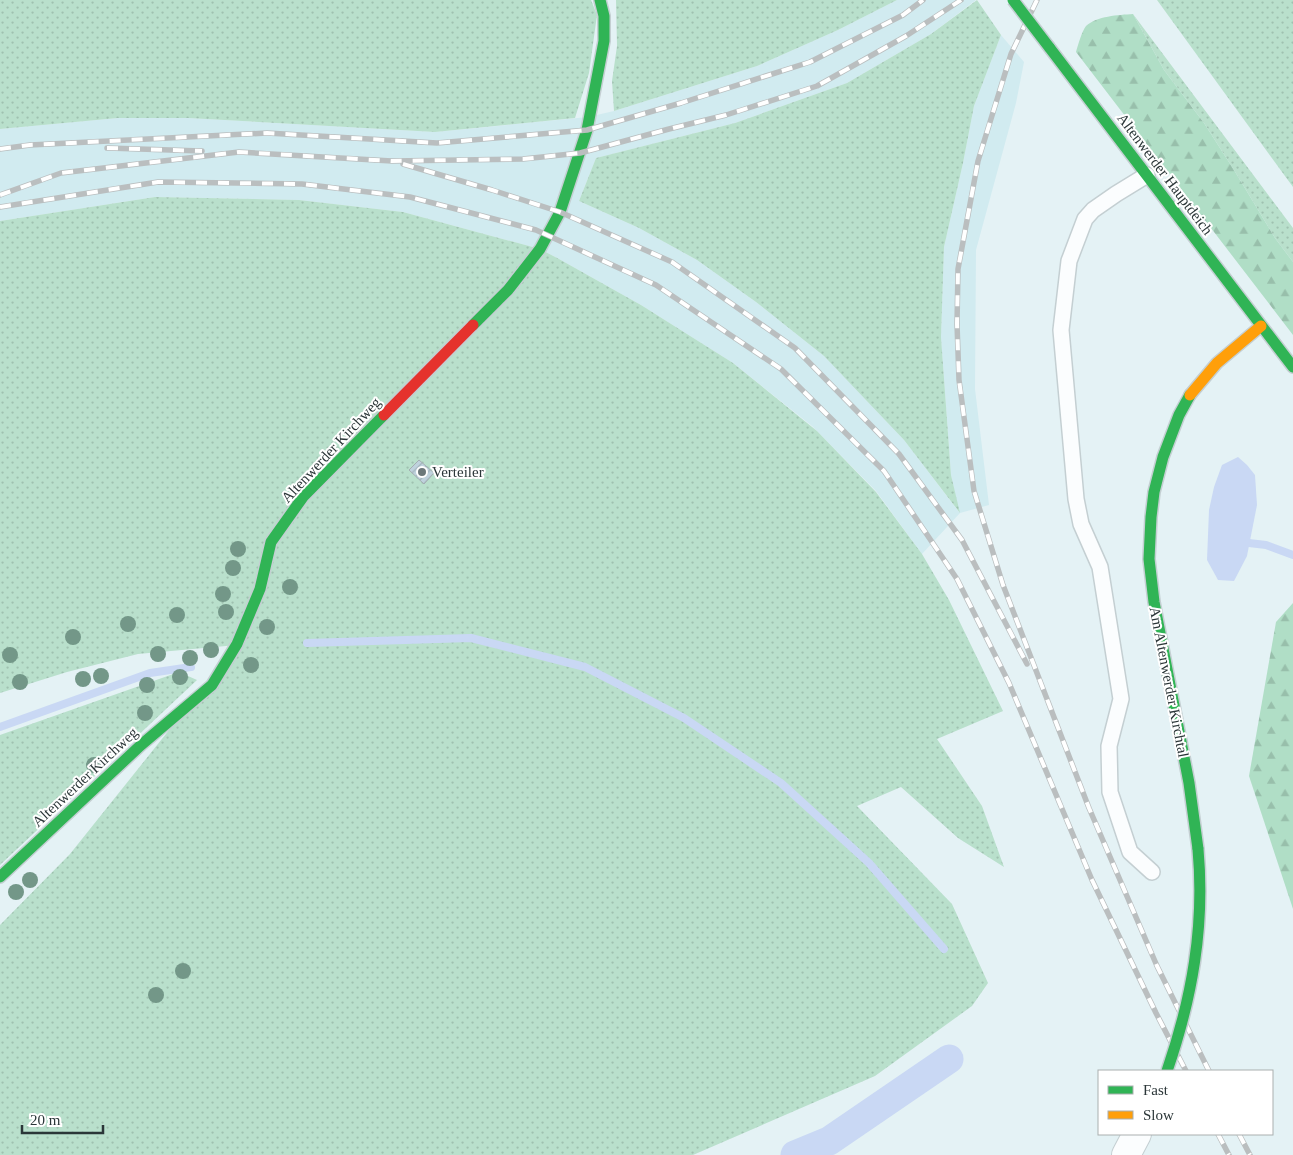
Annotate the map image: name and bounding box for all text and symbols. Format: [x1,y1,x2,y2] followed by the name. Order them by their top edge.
[1114,110,1216,238] street label: Altenwerder Hauptdeich
[278,394,384,506] street label: Altenwerder Kirchweg
[432,464,484,480] place label: Verteiler
[416,466,428,478] marker: Verteiler
[1147,605,1191,759] street label: Am Altenwerder Kirchtal
[29,724,141,830] street label: Altenwerder Kirchweg
[1098,1070,1273,1135] legend
[1143,1082,1169,1098] text: Fast
[22,1102,104,1134] scale bar
[1143,1107,1174,1123] text: Slow
[30,1112,61,1128] text: 20 m

